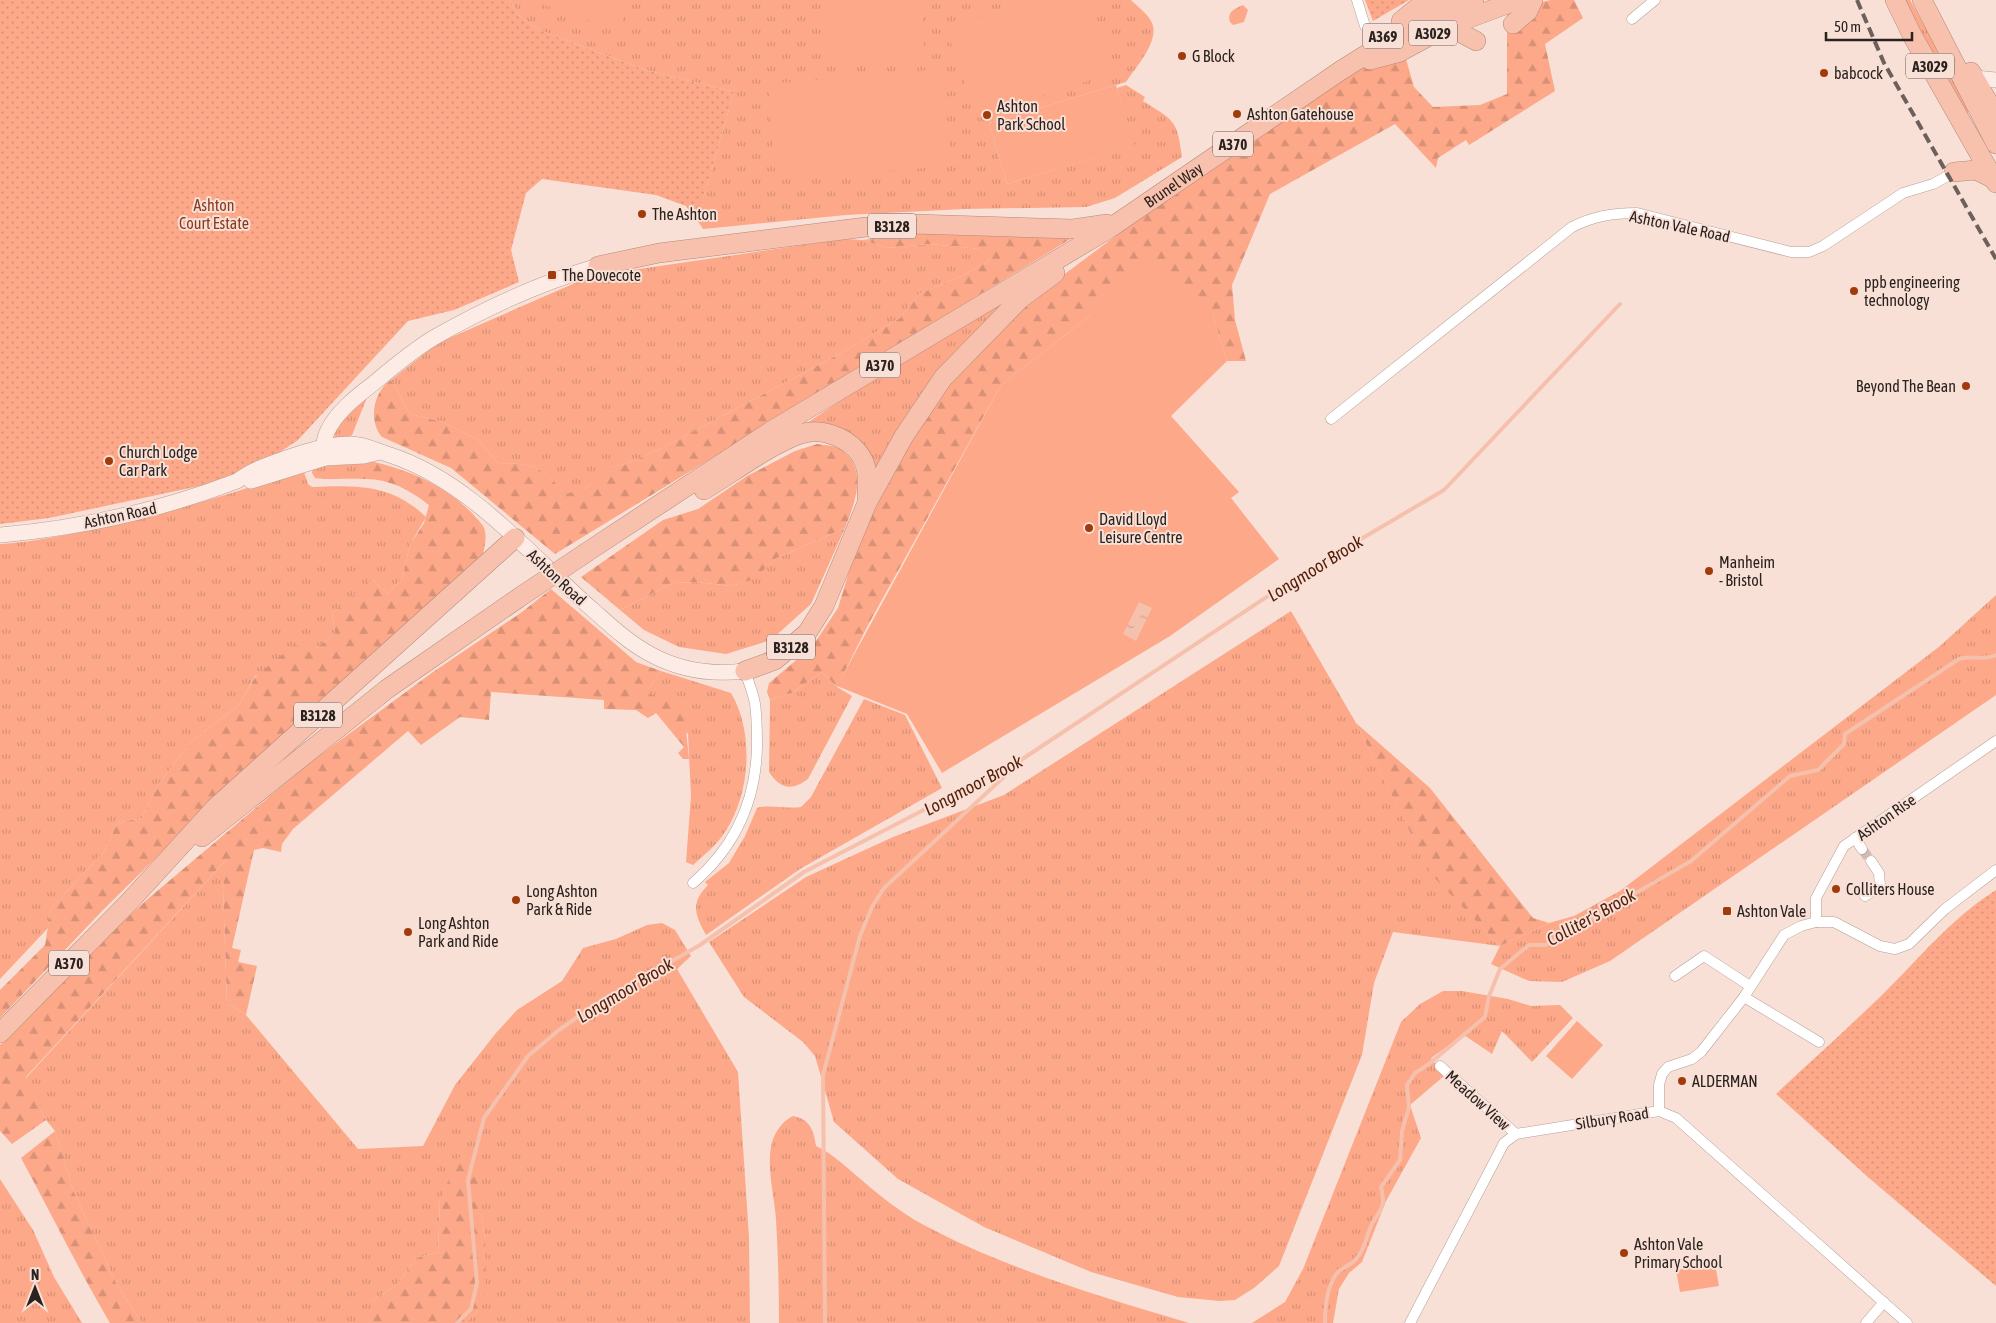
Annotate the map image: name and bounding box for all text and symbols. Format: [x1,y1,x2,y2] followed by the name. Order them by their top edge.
[1826,10,1912,42] scale bar
[1834,18,1861,35] text: 50 m
[1409,20,1457,46] road number: A3029
[1363,24,1403,48] road number: A369
[1192,47,1235,65] place label: G Block
[1176,50,1188,62] marker: G Block
[1906,54,1954,78] road number: A3029
[1834,64,1883,82] place label: babcock
[1818,67,1830,79] marker: babcock
[997,97,1066,133] place label: Ashton Park School
[1247,105,1354,123] place label: Ashton Gatehouse
[1231,108,1243,120] marker: Ashton Gatehouse
[981,109,993,121] marker: Ashton Park School
[1213,132,1253,156] road number: A370
[1141,158,1207,211] street label: Brunel Way
[179,196,249,232] park label: Ashton Court Estate
[652,205,717,223] place label: The Ashton
[1628,207,1732,245] street label: Ashton Vale Road
[636,208,648,220] marker: The Ashton
[868,214,916,238] road number: B3128
[562,266,641,284] place label: The Dovecote
[546,269,558,281] marker: The Dovecote
[1864,273,1960,310] place label: ppb engineering technology
[1848,285,1860,297] marker: ppb engineering technology
[860,352,900,378] road number: A370
[1856,377,1956,396] place label: Beyond The Bean
[1960,380,1972,392] marker: Beyond The Bean
[119,443,197,479] place label: Church Lodge Car Park
[103,455,115,467] marker: Church Lodge Car Park
[82,499,158,531] street label: Ashton Road
[1099,510,1183,546] place label: David Lloyd Leisure Centre
[1083,522,1095,534] marker: David Lloyd Leisure Centre
[1263,530,1367,606] water label: Longmoor Brook
[524,545,590,609] street label: Ashton Road
[1719,553,1775,589] place label: Manheim - Bristol
[1703,565,1715,577] marker: Manheim - Bristol
[767,634,815,660] road number: B3128
[294,702,342,728] road number: B3128
[920,750,1027,820] water label: Longmoor Brook
[1853,790,1919,844] street label: Ashton Rise
[1846,880,1935,898] place label: Colliters House
[526,882,598,918] place label: Long Ashton Park & Ride
[1543,883,1640,950] water label: Colliter's Brook
[1830,883,1842,895] marker: Colliters House
[510,894,522,906] marker: Long Ashton Park & Ride
[1737,902,1806,920] place label: Ashton Vale
[1721,905,1733,917] marker: Ashton Vale
[418,914,498,950] place label: Long Ashton Park and Ride
[402,926,414,938] marker: Long Ashton Park and Ride
[49,950,89,976] road number: A370
[573,953,678,1027] water label: Longmoor Brook
[1442,1066,1514,1134] street label: Meadow View
[1692,1072,1758,1090] place label: ALDERMAN
[1676,1075,1688,1087] marker: ALDERMAN
[1574,1103,1650,1134] street label: Silbury Road
[1634,1235,1723,1272] place label: Ashton Vale Primary School
[1618,1247,1630,1259] marker: Ashton Vale Primary School
[10,1263,60,1313] north arrow
[31,1267,39,1283] text: N

